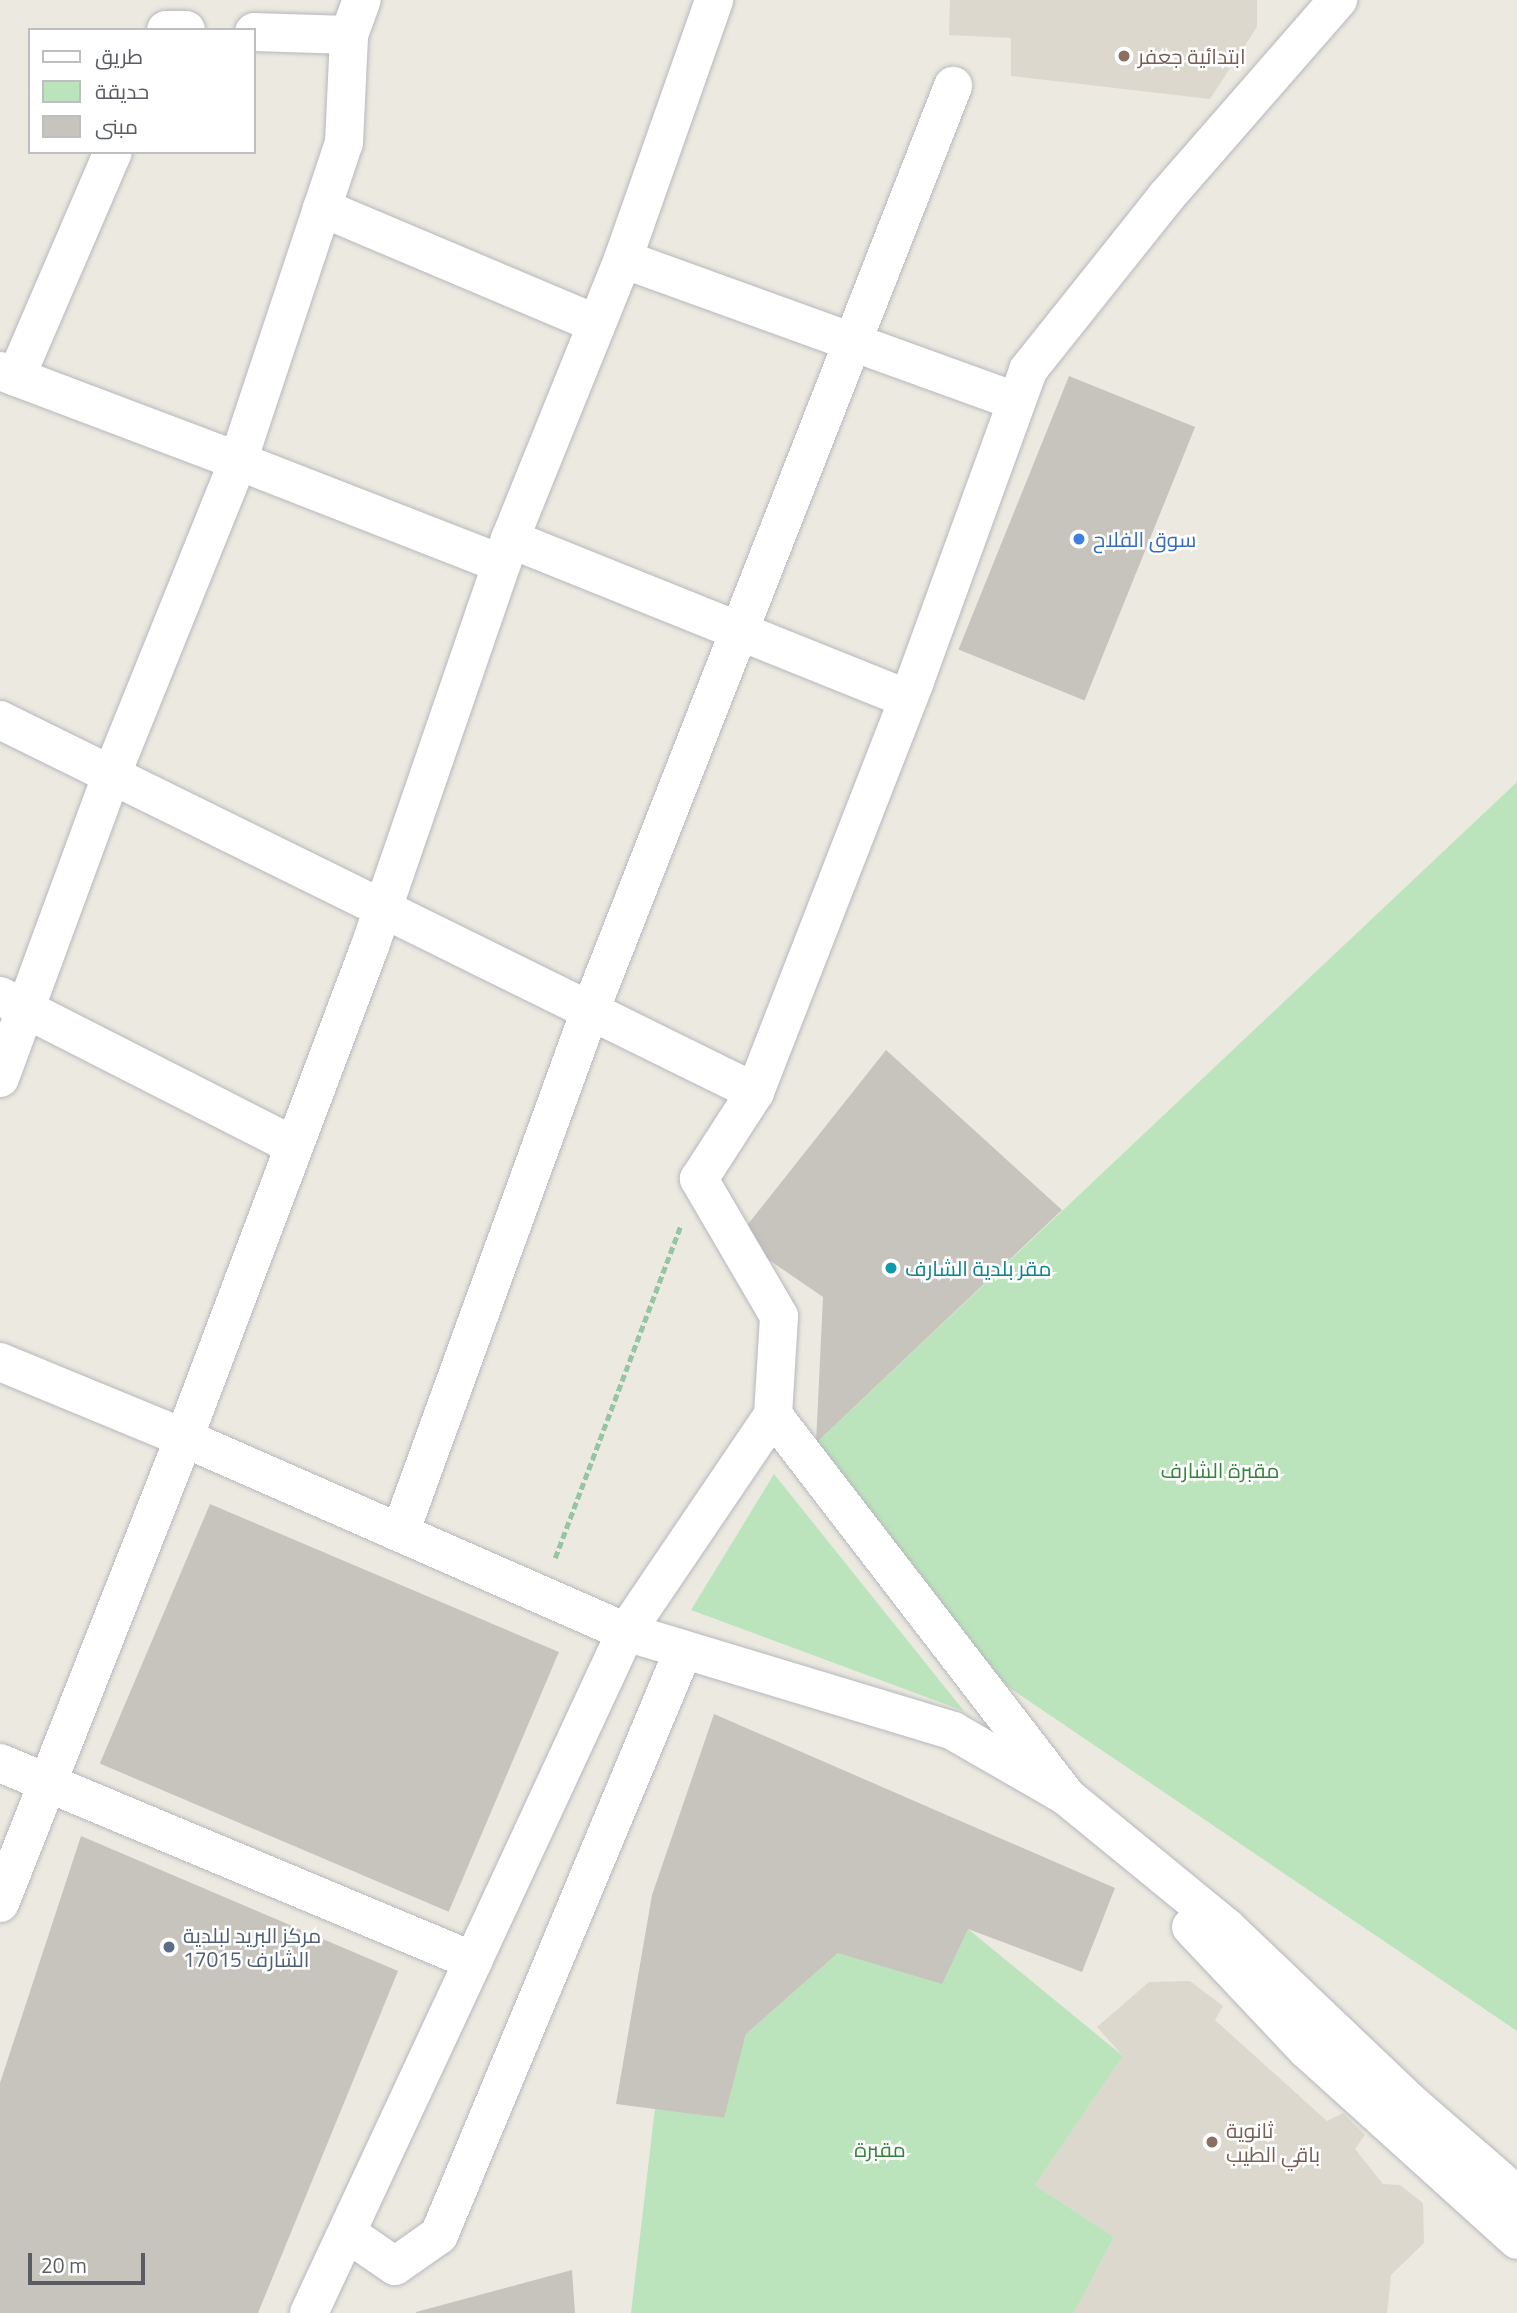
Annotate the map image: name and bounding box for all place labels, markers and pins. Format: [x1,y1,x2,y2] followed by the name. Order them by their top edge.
[1138,43,1246,69] place label: ابتدائية جعفر
[1116,48,1132,64] marker: ابتدائية جعفر
[1093,526,1196,552] place label: سوق الفلاح
[1071,531,1087,547] marker: سوق الفلاح
[905,1255,1051,1281] place label: مقر بلدية الشارف
[883,1260,899,1276] marker: مقر بلدية الشارف
[183,1922,321,1972] place label: مركز البريد لبلدية الشارف 17015
[161,1939,177,1955] marker: مركز البريد لبلدية الشارف 17015
[1226,2117,1320,2167] place label: ثانوية باقي الطيب
[1204,2134,1220,2150] marker: ثانوية باقي الطيب

